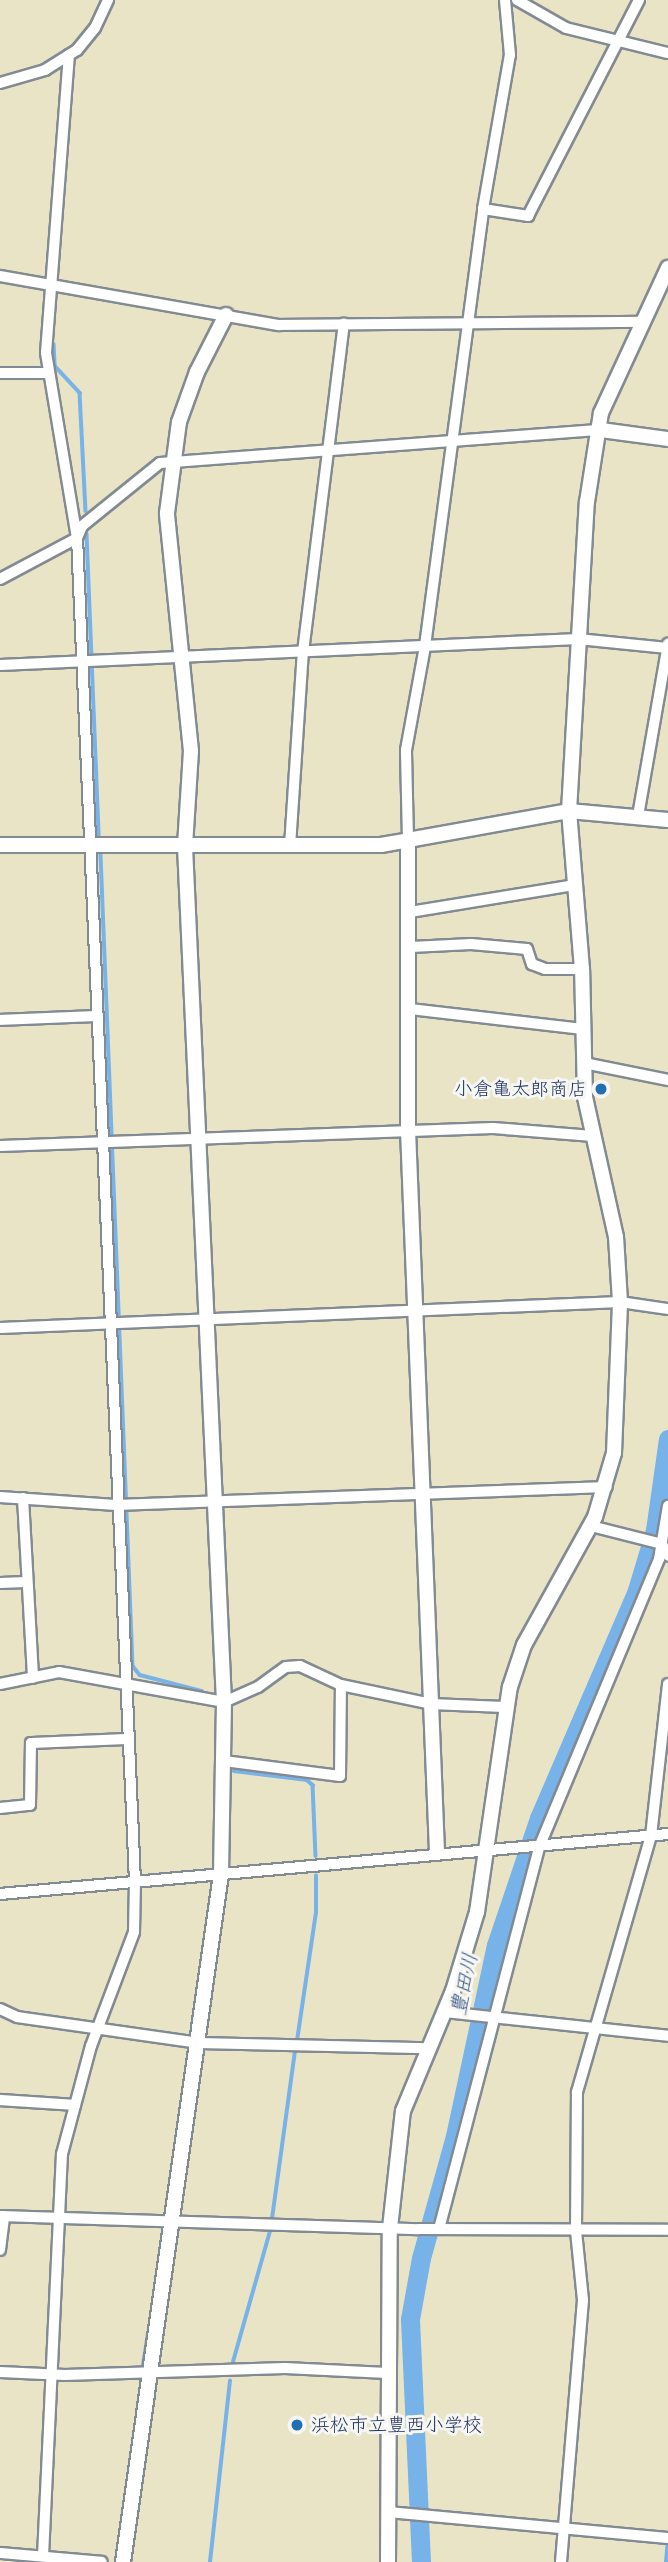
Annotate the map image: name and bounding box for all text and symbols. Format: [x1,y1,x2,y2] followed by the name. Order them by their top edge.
[454,1078,587,1100] place label: 小倉亀太郎商店
[593,1081,609,1097] marker: 小倉亀太郎商店
[445,1951,483,2017] water label: 豊田川
[311,2414,482,2436] place label: 浜松市立豊西小学校
[289,2417,305,2433] marker: 浜松市立豊西小学校

